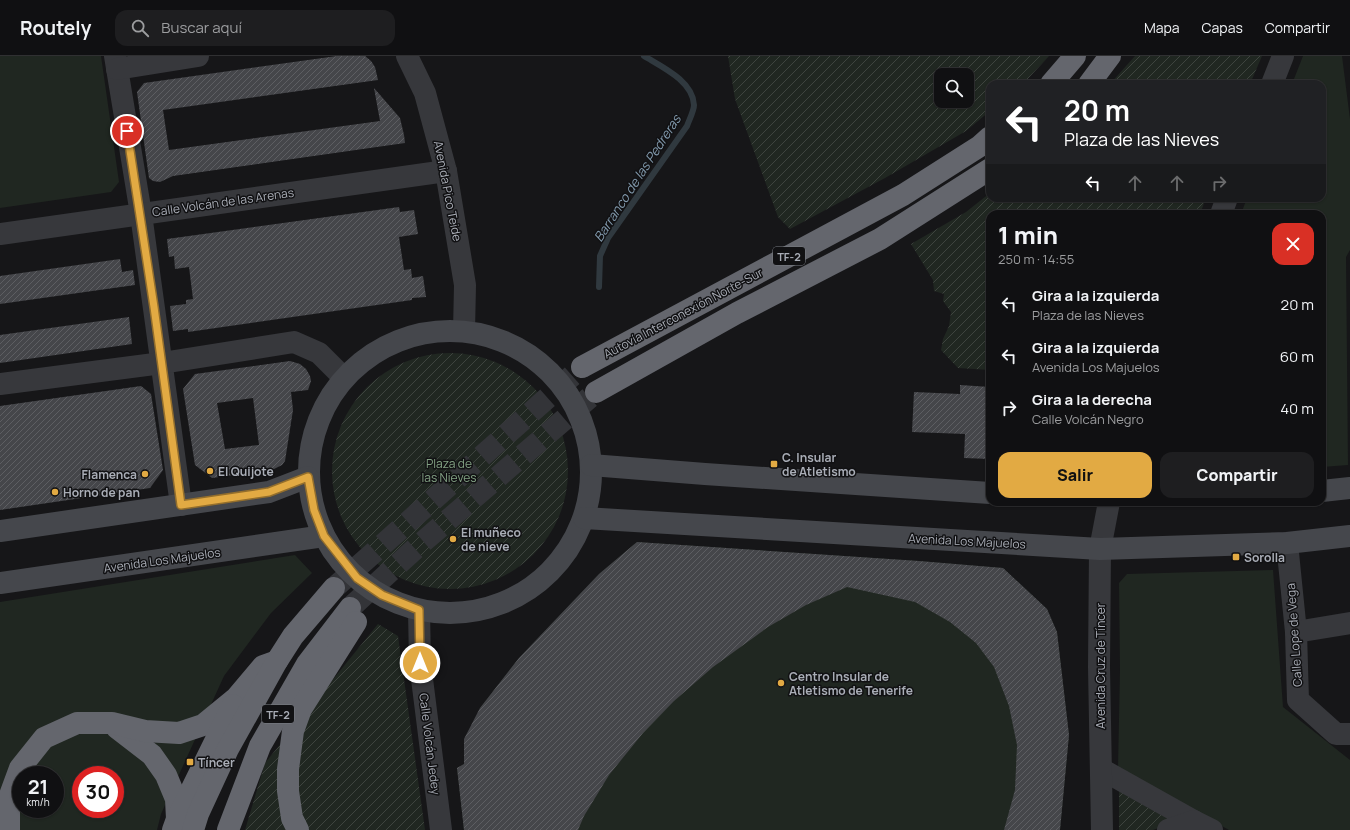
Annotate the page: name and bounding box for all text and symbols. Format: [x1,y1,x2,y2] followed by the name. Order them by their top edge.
[115,10,395,46] search box
[20,15,91,41] text: Routely
[129,17,151,39] icon: search
[161,17,242,38] text: Buscar aquí
[1144,18,1180,37] text: Mapa
[1202,18,1243,37] text: Capas
[1265,18,1330,37] text: Compartir
[934,68,974,108] map controls
[934,68,974,108] button: search
[1064,91,1130,129] text: 20 m
[998,96,1050,148] icon: left
[589,110,685,245] water label: Barranco de las Pedreras
[110,114,144,148] pin
[116,120,138,142] icon: arrive
[1064,127,1219,151] text: Plaza de las Nieves
[430,139,466,243] street label: Avenida Pico Teide
[1082,172,1104,194] icon: left
[1124,172,1146,194] icon: ahead
[1166,172,1188,194] icon: ahead
[1208,172,1230,194] icon: right
[151,184,295,220] street label: Calle Volcán de las Arenas
[998,218,1058,251] text: 1 min
[1272,223,1314,265] button: close
[773,247,805,265] road number: TF-2
[998,250,1074,268] text: 250 m · 14:55
[600,263,766,362] street label: Autovía Interconexión Norte-Sur
[1032,285,1159,306] text: Gira a la izquierda
[998,293,1020,315] icon: left
[1281,294,1314,315] text: 20 m
[1032,306,1144,324] text: Plaza de las Nieves
[1032,337,1159,358] text: Gira a la izquierda
[998,345,1020,367] icon: left
[1280,346,1314,367] text: 60 m
[1032,358,1160,376] text: Avenida Los Majuelos
[1032,389,1152,410] text: Gira a la derecha
[998,397,1020,419] icon: right
[1280,398,1314,419] text: 40 m
[1032,410,1144,428] text: Calle Volcán Negro
[782,449,856,480] place label: C. Insular de Atletismo
[998,452,1152,498] button: Salir
[1160,452,1314,498] button: Compartir
[421,455,477,486] park label: Plaza de las Nieves
[769,459,779,469] marker: C. Insular de Atletismo
[218,463,274,480] place label: El Quijote
[82,466,137,483] place label: Flamenca
[205,466,215,476] marker: El Quijote
[140,469,150,479] marker: Flamenca
[63,484,140,501] place label: Horno de pan
[50,487,60,497] marker: Horno de pan
[461,524,521,555] place label: El muñeco de nieve
[908,529,1026,553] street label: Avenida Los Majuelos
[448,534,458,544] marker: El muñeco de nieve
[102,543,222,577] street label: Avenida Los Majuelos
[1244,549,1285,566] place label: Sorolla
[1231,552,1241,562] marker: Sorolla
[1282,583,1306,687] street label: Calle Lope de Vega
[1092,602,1109,729] street label: Avenida Cruz de Tíncer
[399,642,441,684] position arrow
[789,668,913,699] place label: Centro Insular de Atletismo de Tenerife
[776,678,786,688] marker: Centro Insular de Atletismo de Tenerife
[415,692,445,797] street label: Calle Volcán Jedey
[262,705,294,723] road number: TF-2
[198,754,235,771] place label: Tíncer
[185,757,195,767] marker: Tíncer
[72,766,124,818] speed limit sign: 30
[28,773,48,800] text: 21
[26,795,50,809] text: km/h

